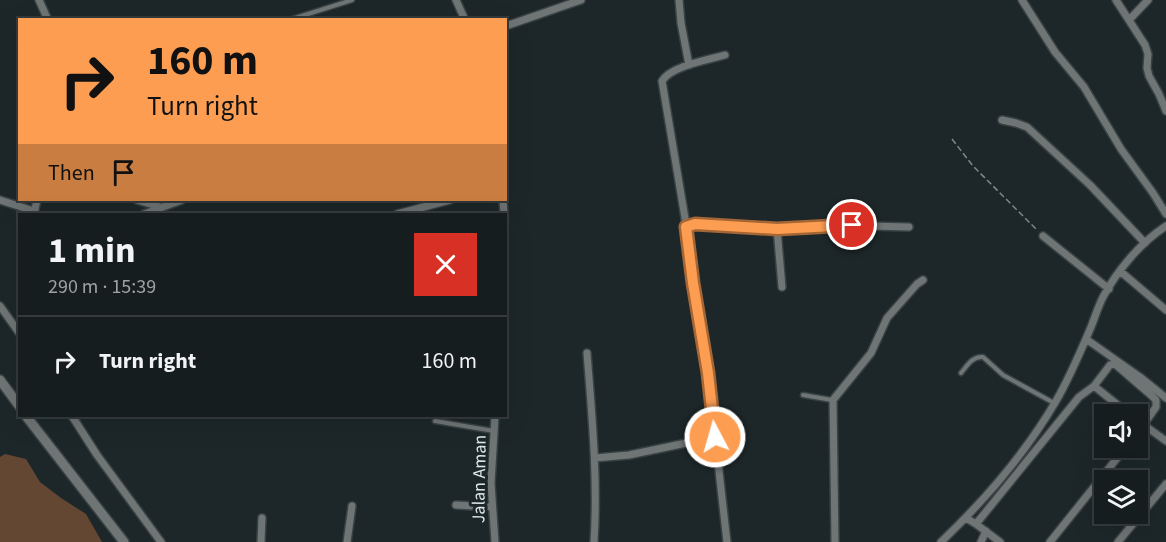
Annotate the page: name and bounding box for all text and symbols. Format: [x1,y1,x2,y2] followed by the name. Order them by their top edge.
[147,31,258,91] text: 160 m
[48,42,126,120] icon: right
[147,87,258,126] text: Turn right
[107,156,140,189] icon: arrive
[48,157,95,189] text: Then
[826,199,877,250] pin
[835,208,868,241] icon: arrive
[48,225,136,276] text: 1 min
[414,233,477,296] button: close
[48,273,156,301] text: 290 m · 15:39
[48,345,81,378] icon: right
[99,345,196,377] text: Turn right
[422,345,477,377] text: 160 m
[1094,404,1148,524] map controls
[1094,404,1148,458] button: sound
[683,405,747,469] position arrow
[466,435,493,523] street label: Jalan Aman
[1094,470,1148,524] button: layers

